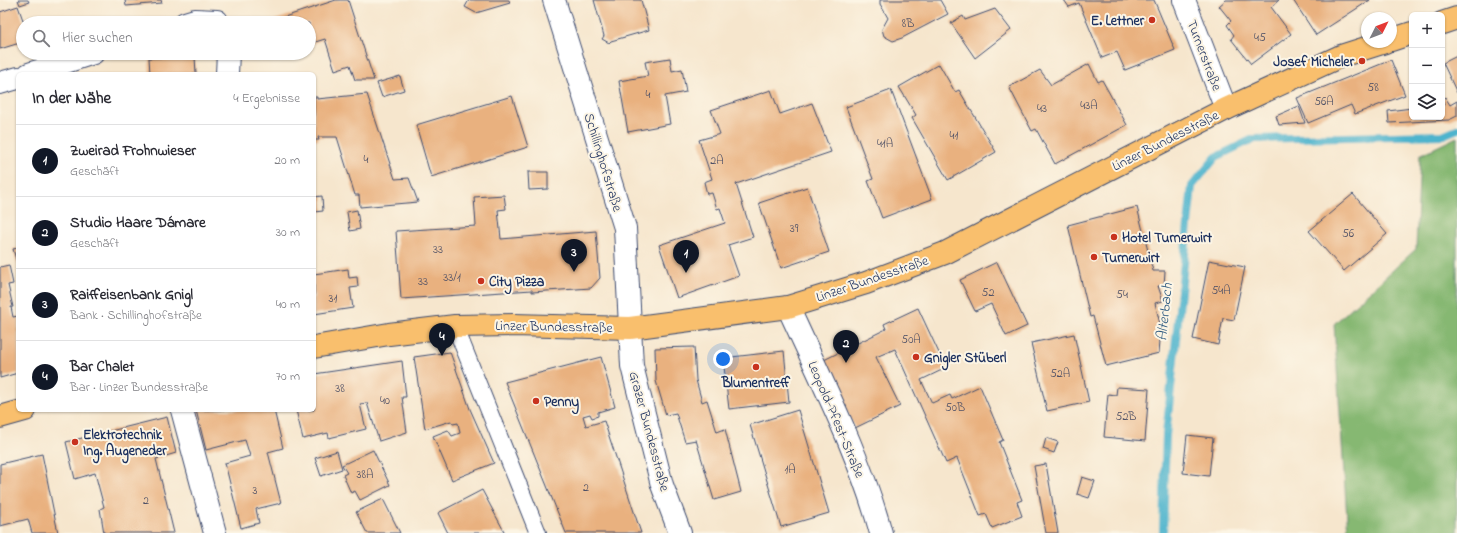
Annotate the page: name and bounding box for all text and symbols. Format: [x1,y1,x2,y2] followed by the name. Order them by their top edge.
[1091,11,1145,32] place label: E. Lettner
[1361,12,1397,48] north arrow
[1409,12,1445,120] map controls
[1409,12,1445,48] button: +
[902,15,914,33] house number: 8B
[1147,15,1157,25] marker: E. Lettner
[16,16,316,60] search box
[1180,17,1227,95] street label: Turnerstraße
[30,27,52,49] icon: search
[62,27,133,49] text: Hier suchen
[1254,29,1266,47] house number: 45
[1409,48,1445,84] button: −
[1273,52,1355,73] place label: Josef Micheler
[1357,56,1367,66] marker: Josef Micheler
[1367,79,1379,97] house number: 58
[1409,84,1445,120] button: layers
[32,86,111,111] text: In der Nähe
[646,86,651,104] house number: 4
[233,89,300,108] text: 4 Ergebnisse
[1314,93,1334,111] house number: 56A
[1080,97,1098,115] house number: 43A
[1037,100,1047,118] house number: 43
[1109,105,1223,177] street label: Linzer Bundesstraße
[577,111,628,215] street label: Schillinghofstraße
[950,127,959,145] house number: 41
[877,135,893,153] house number: 41A
[70,140,196,162] text: Zweirad Frohnwieser
[43,151,47,170] text: 1
[275,151,300,170] text: 20 m
[364,151,369,169] house number: 4
[710,152,724,170] house number: 2A
[70,162,119,181] text: Geschäft
[70,212,206,234] text: Studio Haare Dámare
[790,220,799,238] house number: 39
[42,223,48,242] text: 2
[276,223,300,242] text: 30 m
[1342,225,1355,243] house number: 56
[1122,228,1212,249] place label: Hotel Turnerwirt
[1109,232,1119,242] marker: Hotel Turnerwirt
[70,234,119,253] text: Geschäft
[561,239,587,272] pin: 3
[673,240,699,273] pin: 1
[433,241,443,259] house number: 33
[1102,248,1160,269] place label: Turnerwirt
[814,250,932,308] street label: Linzer Bundesstraße
[1089,252,1099,262] marker: Turnerwirt
[443,269,461,287] house number: 33/1
[489,272,545,295] place label: City Pizza
[418,273,428,291] house number: 33
[476,276,486,286] marker: City Pizza
[1151,281,1179,342] water label: Alterbach
[1211,282,1231,300] house number: 54A
[70,284,193,306] text: Raiffeisenbank Gnigl
[982,284,994,302] house number: 52
[1116,286,1128,304] house number: 54
[329,290,338,308] house number: 31
[42,295,48,314] text: 3
[276,295,300,314] text: 40 m
[70,306,202,325] text: Bank · Schillinghofstraße
[495,316,614,339] street label: Linzer Bundesstraße
[429,323,455,356] pin: 4
[833,330,859,363] pin: 2
[901,331,921,349] house number: 50A
[924,348,1007,371] place label: Gnigler Stüberl
[713,349,733,369] your location
[911,352,921,362] marker: Gnigler Stüberl
[70,356,134,378] text: Bar Chalet
[802,358,870,482] street label: Leopold-Pfest-Straße
[751,362,761,372] marker: Blumentreff
[1050,365,1070,383] house number: 52A
[42,367,48,386] text: 4
[276,367,300,386] text: 70 m
[622,369,675,494] street label: Grazer Bundesstraße
[721,373,791,394] place label: Blumentreff
[70,378,208,397] text: Bar · Linzer Bundesstraße
[335,380,345,398] house number: 38
[380,392,390,410] house number: 40
[544,392,579,415] place label: Penny
[531,396,541,406] marker: Penny
[945,399,965,417] house number: 50B
[1116,408,1136,426] house number: 52B
[83,425,167,464] place label: Elektrotechnik Ing. Augeneder
[70,437,80,447] marker: Elektrotechnik Ing. Augeneder
[784,461,796,479] house number: 1A
[357,466,373,484] house number: 38A
[583,479,589,497] house number: 2
[253,482,258,500] house number: 3
[143,492,149,510] house number: 2

